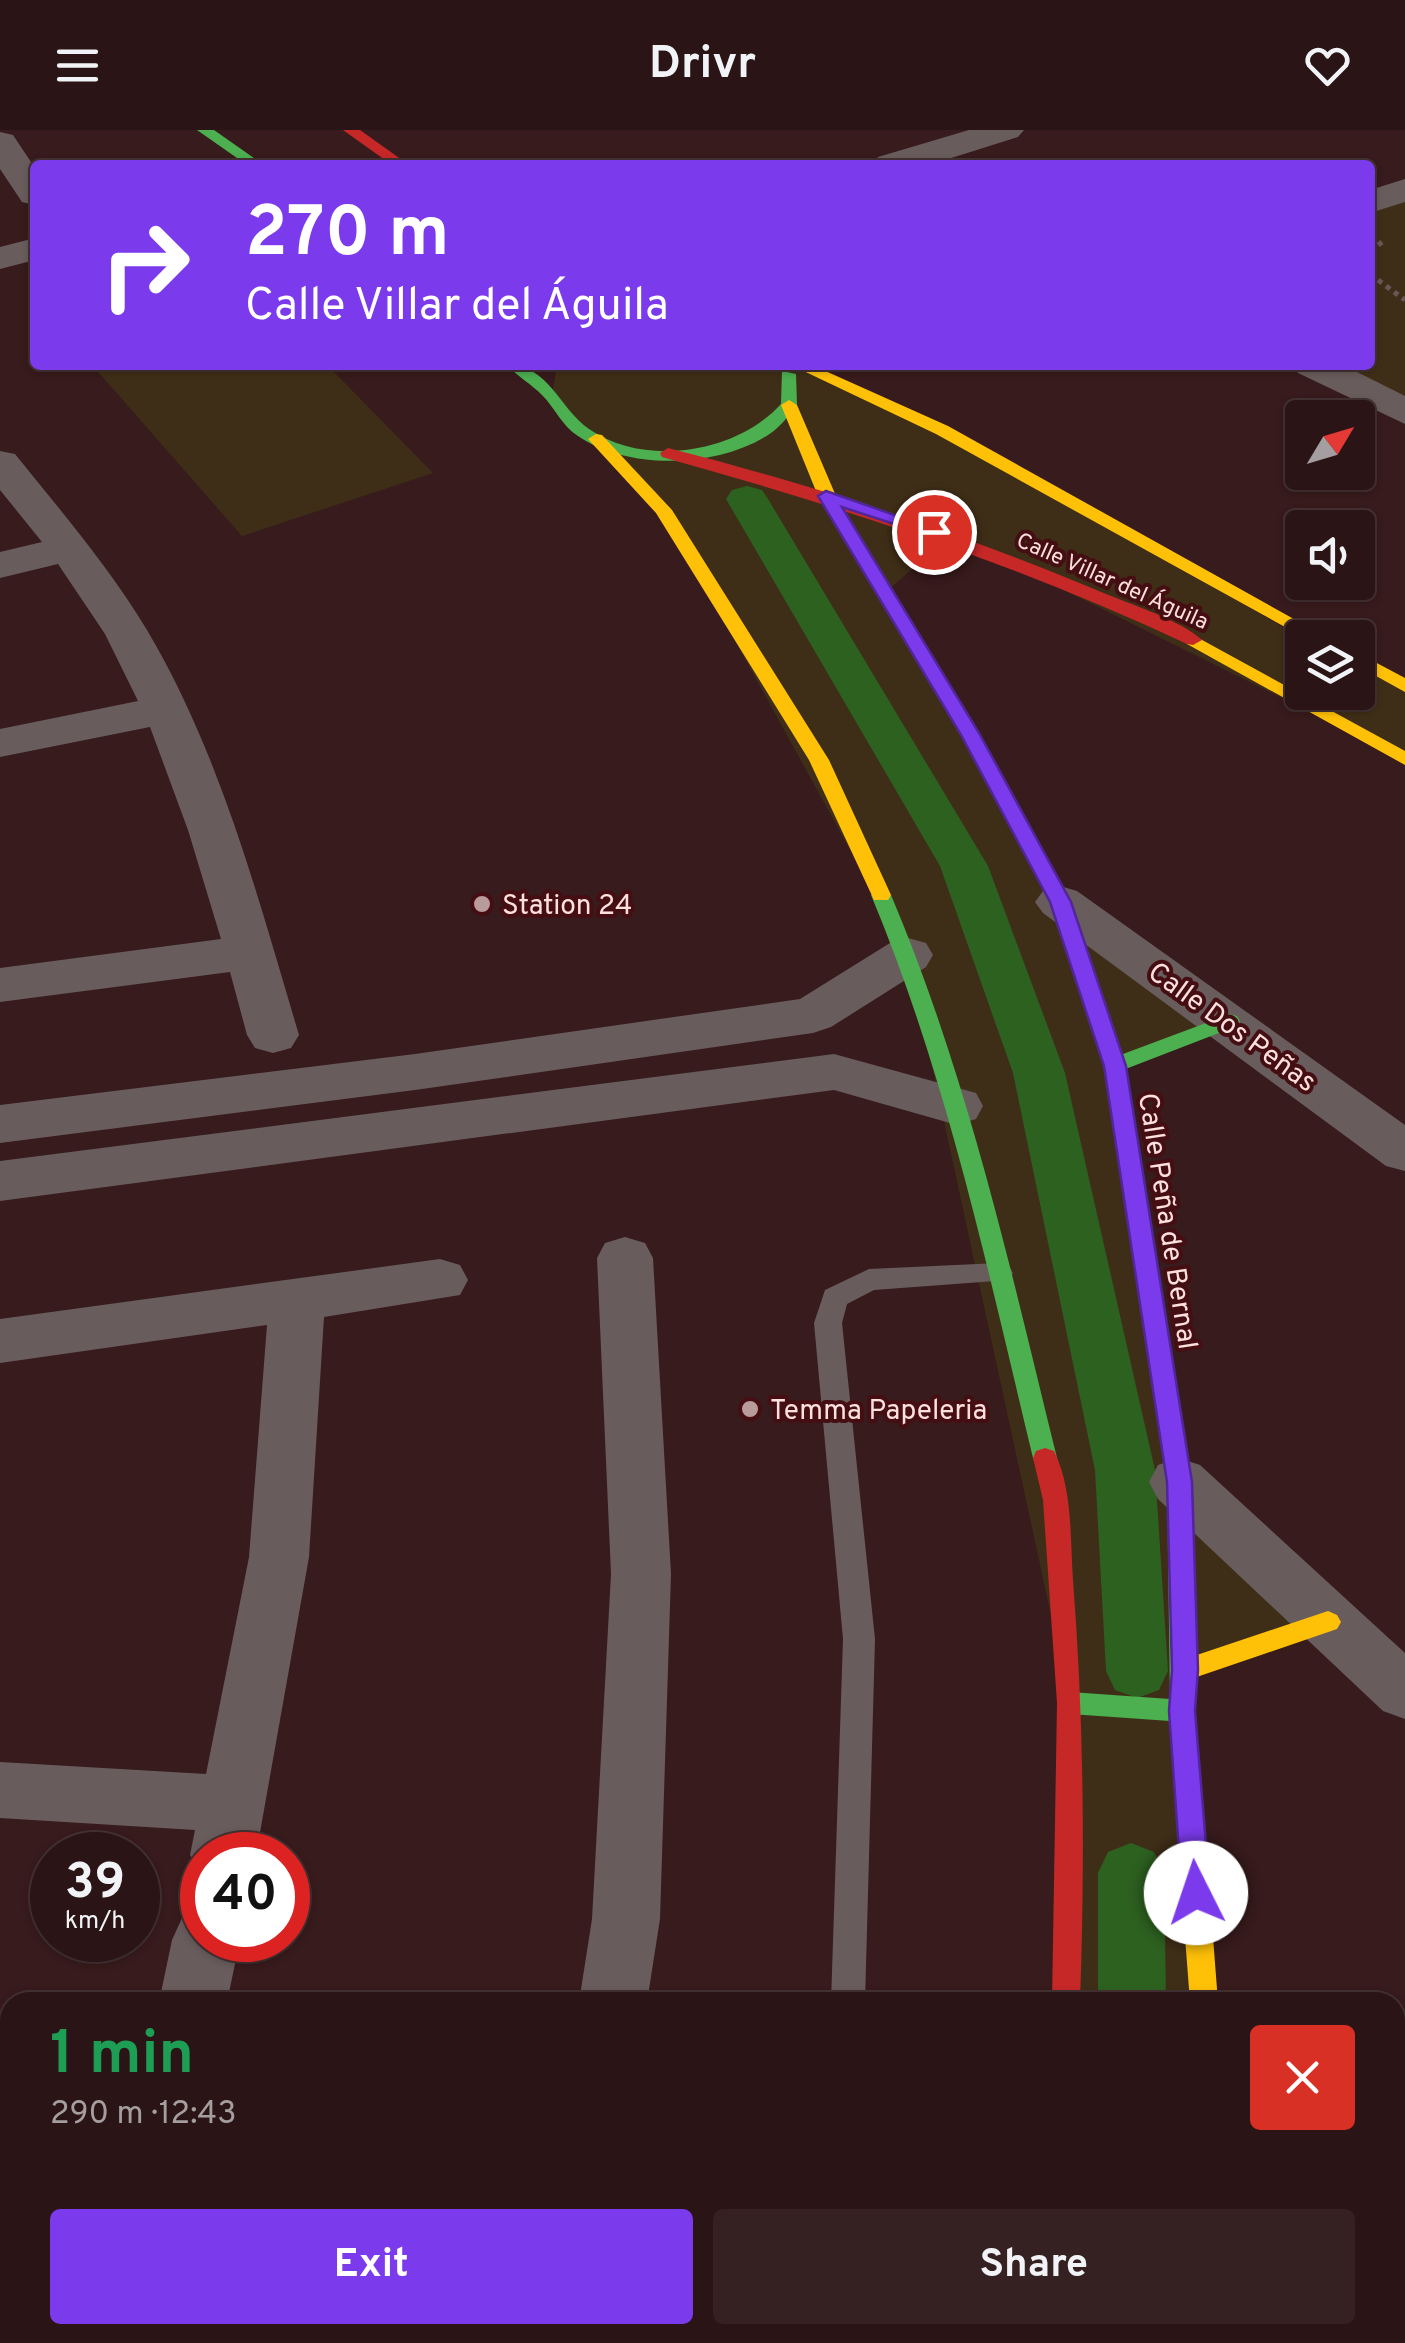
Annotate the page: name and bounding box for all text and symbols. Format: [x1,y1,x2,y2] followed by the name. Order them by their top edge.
[649,37,756,94] text: Drivr
[50,38,105,93] icon: menu
[1300,38,1355,93] icon: heart
[245,192,450,281] text: 270 m
[80,200,210,330] icon: right
[245,279,669,336] text: Calle Villar del Águila
[1285,400,1375,490] north arrow
[1285,400,1375,710] map controls
[892,490,977,575] pin
[907,505,962,560] icon: arrive
[1285,510,1375,600] button: sound
[1012,526,1213,637] street label: Calle Villar del Águila
[1285,620,1375,710] button: layers
[502,889,632,925] place label: Station 24
[471,893,493,915] marker: Station 24
[1140,955,1323,1102] street label: Calle Dos Peñas
[1128,1091,1204,1352] street label: Calle Peña de Bernal
[770,1394,987,1430] place label: Temma Papeleria
[739,1398,761,1420] marker: Temma Papeleria
[180,1832,310,1962] speed limit sign: 40
[1144,1841,1248,1945] position arrow
[65,1853,125,1916] text: 39
[65,1906,125,1938] text: km/h
[50,2019,194,2095] text: 1 min
[1250,2025,1355,2130] button: close
[50,2095,237,2135] text: 290 m · 12:43
[50,2209,693,2324] button: Exit
[713,2209,1355,2324] button: Share

